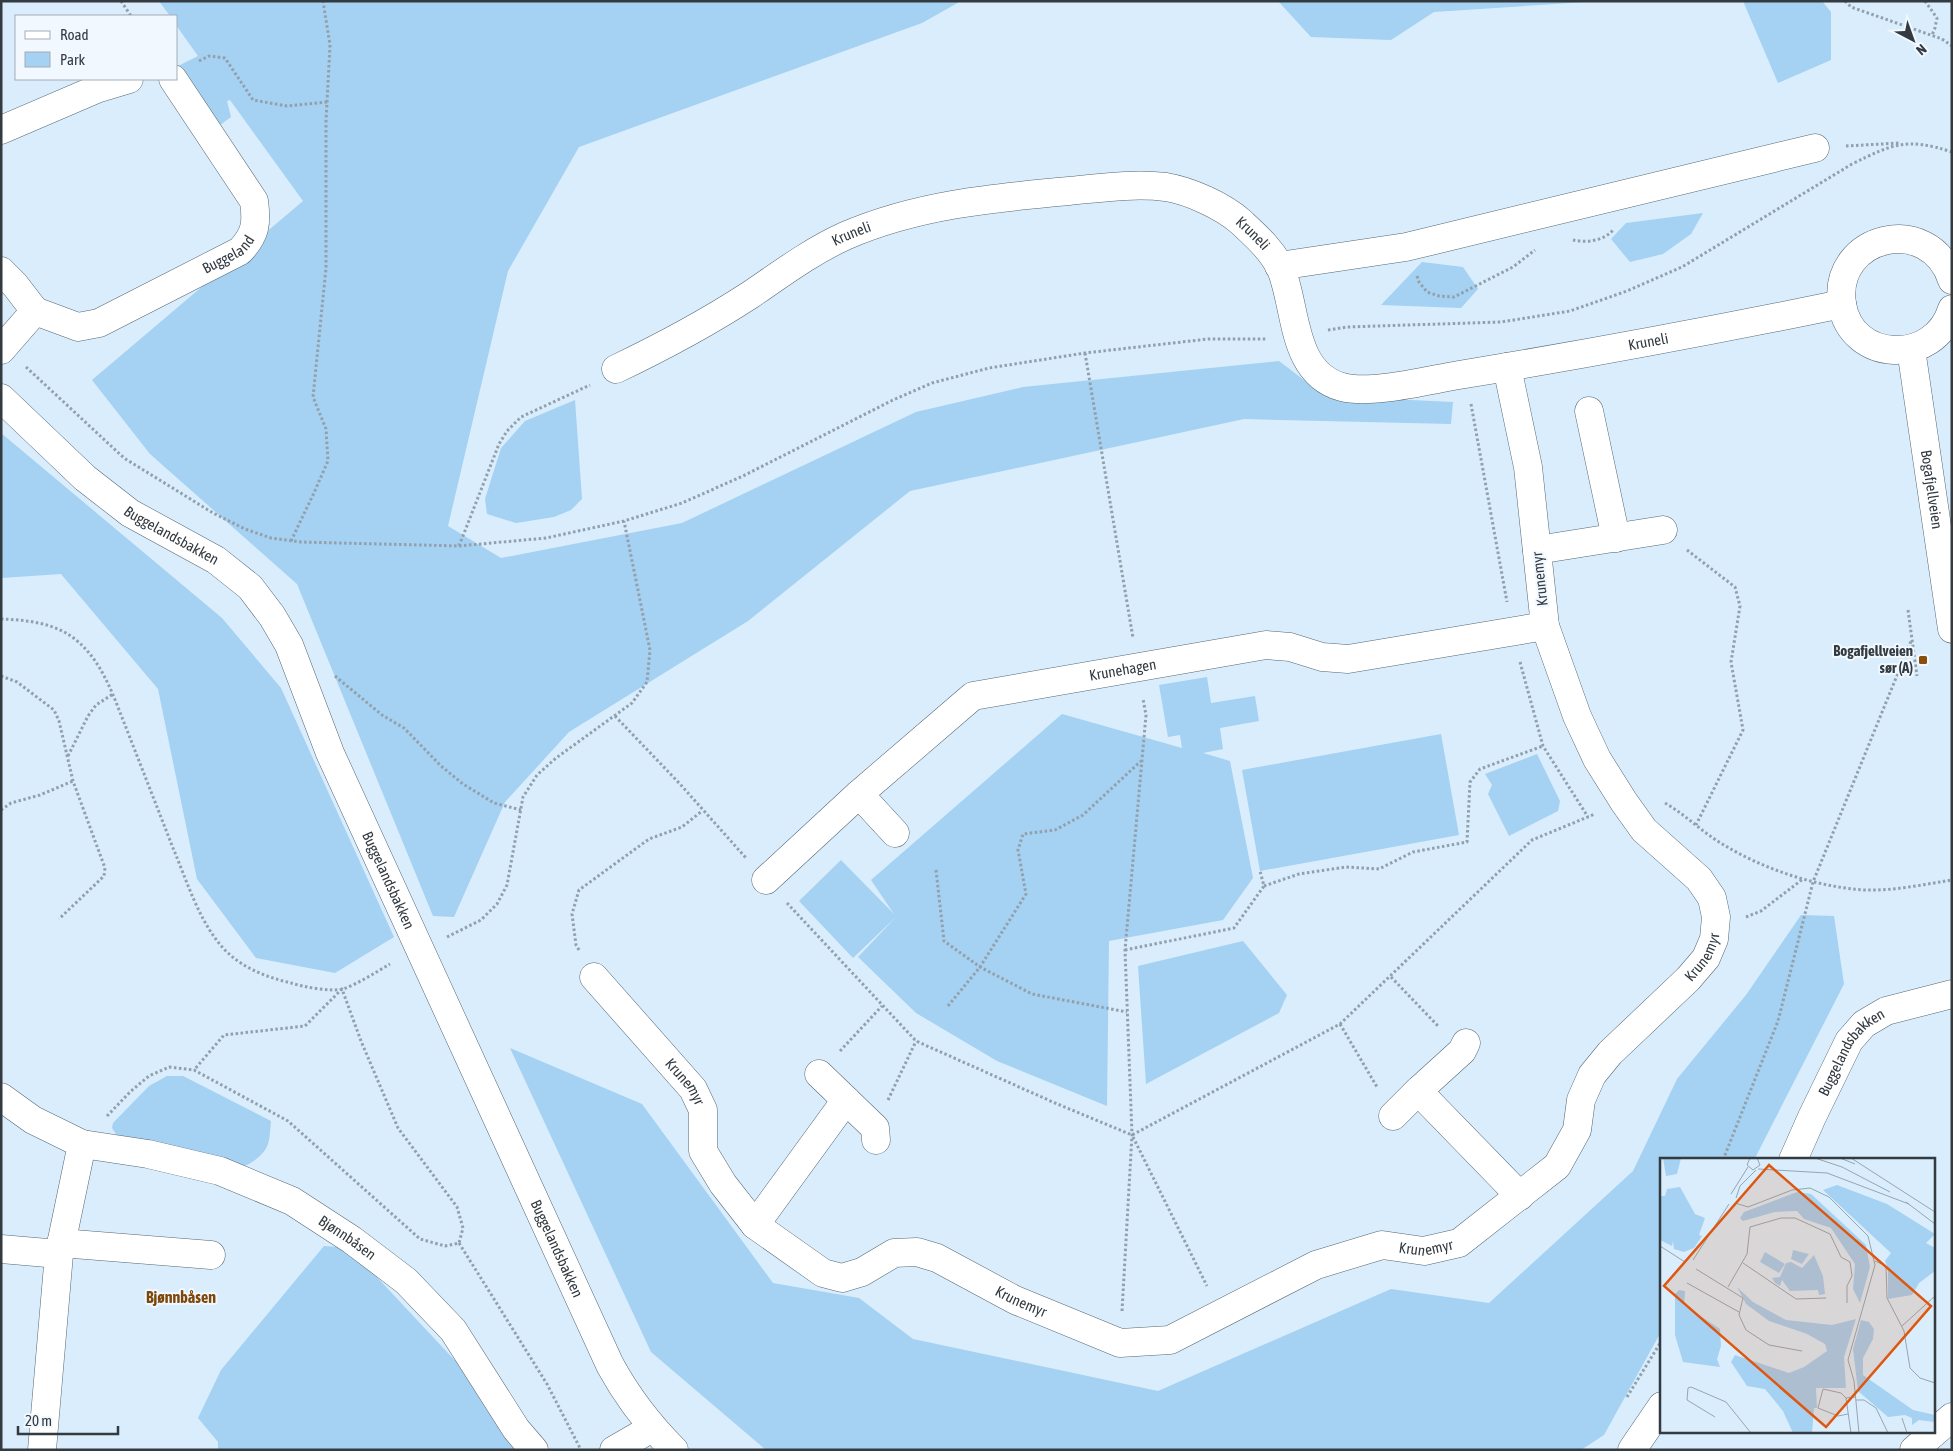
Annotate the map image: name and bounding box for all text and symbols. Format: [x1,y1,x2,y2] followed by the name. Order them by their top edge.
[15,15,178,80] legend
[1888,15,1938,65] north arrow
[60,26,89,43] text: Road
[1913,41,1930,59] text: N
[60,51,85,68] text: Park
[1233,213,1274,253] street label: Kruneli
[829,218,873,249] street label: Kruneli
[199,232,258,277] street label: Buggeland
[1627,329,1670,353] street label: Kruneli
[1918,449,1946,530] street label: Bogafjellveien
[121,502,222,568] street label: Buggelandsbakken
[1528,550,1551,607] street label: Krunemyr
[1833,642,1913,676] place label: Bogafjellveien sør (A)
[1917,654,1929,666] marker: Bogafjellveien sør (A)
[1088,655,1157,684] street label: Krunehagen
[359,829,418,932] street label: Buggelandsbakken
[1681,932,1723,985] street label: Krunemyr
[1815,1005,1887,1099] street label: Buggelandsbakken
[662,1055,709,1108] street label: Krunemyr
[1660,1158,1936,1434] inset map
[528,1197,587,1300] street label: Buggelandsbakken
[316,1212,379,1263] street label: Bjønnbåsen
[1398,1236,1455,1259] street label: Krunemyr
[993,1282,1050,1320] street label: Krunemyr
[146,1288,216,1306] district label: Bjønnbåsen
[18,1404,118,1436] scale bar
[25,1412,52,1429] text: 20 m

